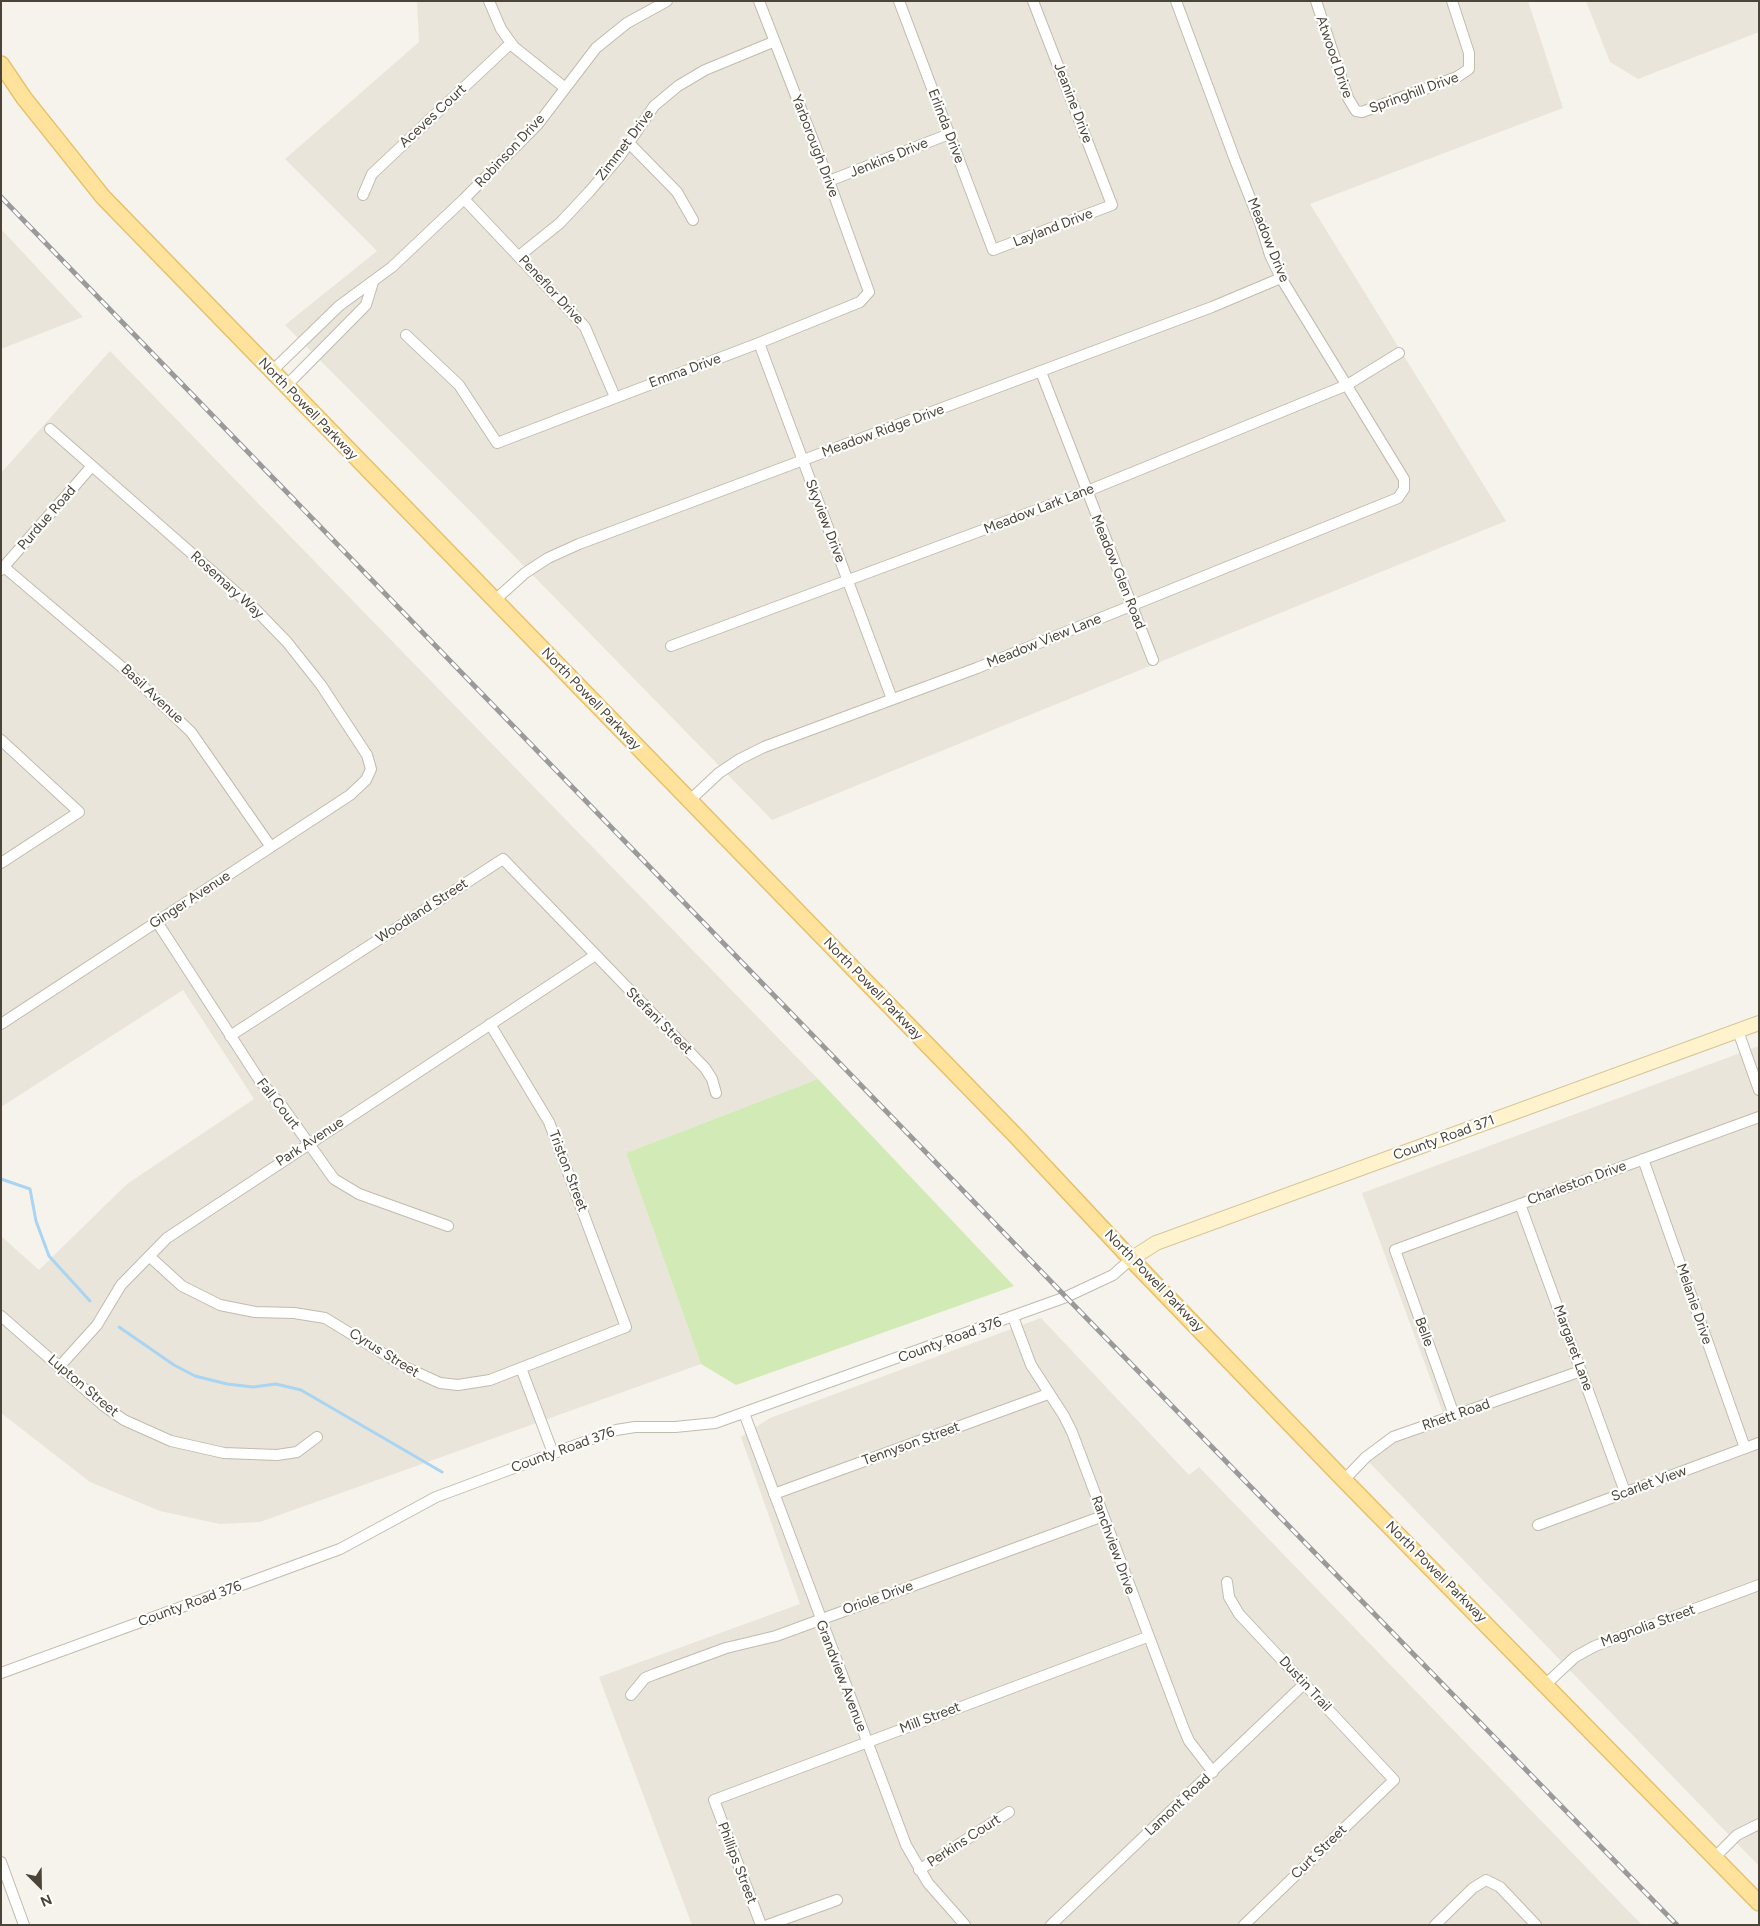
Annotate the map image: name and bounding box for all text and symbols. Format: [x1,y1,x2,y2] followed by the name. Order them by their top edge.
[1312,14,1356,100] street label: Atwood Drive
[1050,61,1096,145] street label: Jeanine Drive
[1367,69,1461,117] street label: Springhill Drive
[396,81,470,151] street label: Aceves Court
[924,86,968,166] street label: Erlinda Drive
[788,92,842,200] street label: Yarborough Drive
[593,106,657,184] street label: Zimmet Drive
[472,111,548,191] street label: Robinson Drive
[847,135,931,181] street label: Jenkins Drive
[1243,195,1293,285] street label: Meadow Drive
[1011,205,1095,251] street label: Layland Drive
[515,252,587,328] street label: Peneflor Drive
[647,350,723,392] street label: Emma Drive
[255,354,361,464] street label: North Powell Parkway
[819,401,947,461] street label: Meadow Ridge Drive
[801,477,849,565] street label: Skyview Drive
[982,480,1096,538] street label: Meadow Lark Lane
[14,482,80,554] street label: Purdue Road
[1087,512,1149,632] street label: Meadow Glen Road
[187,548,267,622] street label: Rosemary Way
[984,610,1104,672] street label: Meadow View Lane
[538,644,644,754] street label: North Powell Parkway
[117,661,187,727] street label: Basil Avenue
[146,868,234,932] street label: Ginger Avenue
[373,875,471,947] street label: Woodland Street
[820,934,926,1044] street label: North Powell Parkway
[622,984,696,1058] street label: Stefani Street
[253,1075,303,1133] street label: Fall Court
[1391,1112,1497,1164] street label: County Road 371
[273,1114,347,1170] street label: Park Avenue
[545,1128,591,1214] street label: Triston Street
[1525,1157,1629,1209] street label: Charleston Drive
[1101,1226,1207,1336] street label: North Powell Parkway
[1672,1261,1716,1347] street label: Melanie Drive
[1550,1303,1596,1393] street label: Margaret Lane
[896,1314,1004,1366] street label: County Road 376
[1411,1315,1437,1349] street label: Belle
[346,1325,422,1381] street label: Cyrus Street
[44,1352,122,1420] street label: Lupton Street
[1420,1396,1492,1434] street label: Rhett Road
[860,1419,962,1469] street label: Tennyson Street
[509,1424,617,1476] street label: County Road 376
[1609,1463,1689,1505] street label: Scarlet View
[1087,1493,1139,1597] street label: Ranchview Drive
[1382,1518,1490,1626] street label: North Powell Parkway
[136,1578,244,1630] street label: County Road 376
[841,1578,915,1618] street label: Oriole Drive
[1598,1601,1698,1651] street label: Magnolia Street
[812,1618,870,1734] street label: Grandview Avenue
[1275,1653,1335,1715] street label: Dustin Trail
[897,1699,963,1737] street label: Mill Street
[1142,1770,1214,1840] street label: Lamont Road
[924,1811,1004,1871] street label: Perkins Court
[714,1820,760,1906] street label: Phillips Street
[1288,1821,1350,1883] street label: Curt Street
[15,1861,65,1911] north arrow
[38,1890,54,1910] text: N

